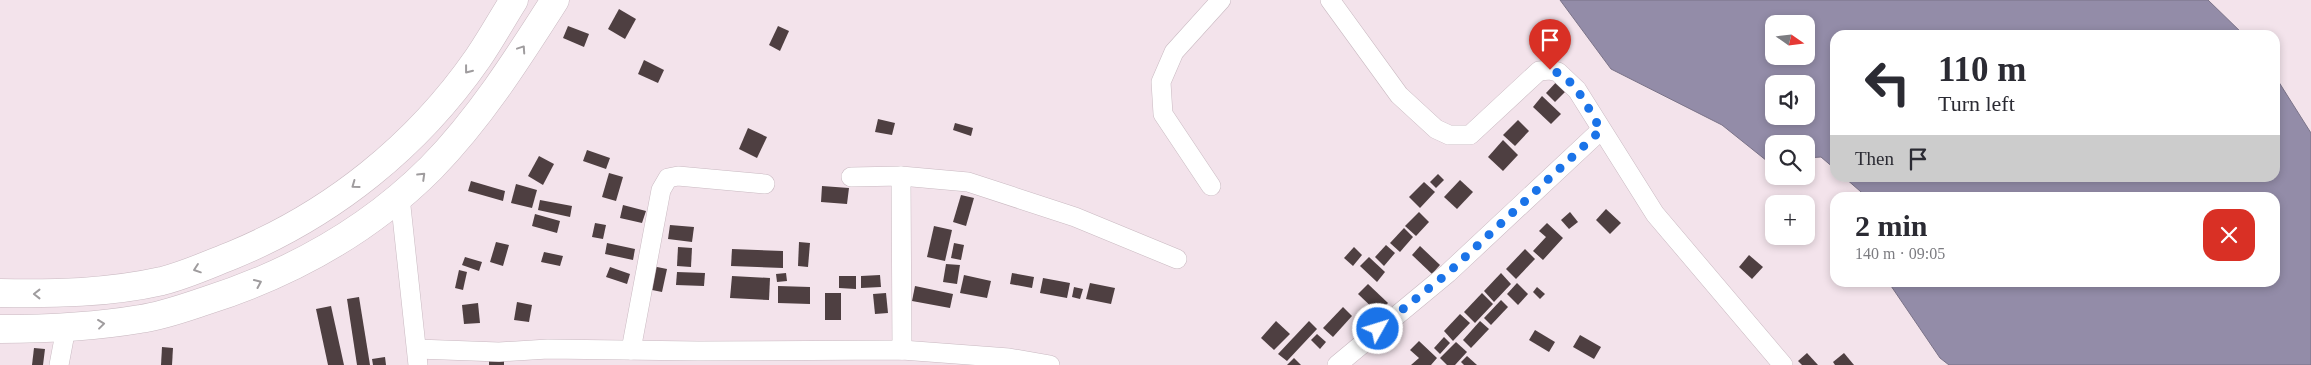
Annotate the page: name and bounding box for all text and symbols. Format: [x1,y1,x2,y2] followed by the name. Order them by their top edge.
[1765,15,1815,65] north arrow
[1765,15,1815,245] map controls
[1529,19,1571,70] pin
[1536,26,1564,54] icon: arrive
[516,45,526,54] one-way arrow
[1855,50,1920,115] icon: left
[1938,50,2026,89] text: 110 m
[466,64,474,73] one-way arrow
[1765,75,1815,125] button: sound
[1938,91,2015,116] text: Turn left
[1765,135,1815,185] button: search
[1904,145,1932,173] icon: arrive
[1855,148,1894,169] text: Then
[416,173,425,182] one-way arrow
[351,179,361,188] one-way arrow
[1765,195,1815,245] button: +
[1855,209,1928,242] text: 2 min
[2203,209,2255,261] button: close
[1855,245,1945,262] text: 140 m · 09:05
[193,263,201,273] one-way arrow
[253,279,262,290] one-way arrow
[33,289,40,299] one-way arrow
[1351,302,1403,354] position arrow
[97,319,105,330] one-way arrow

